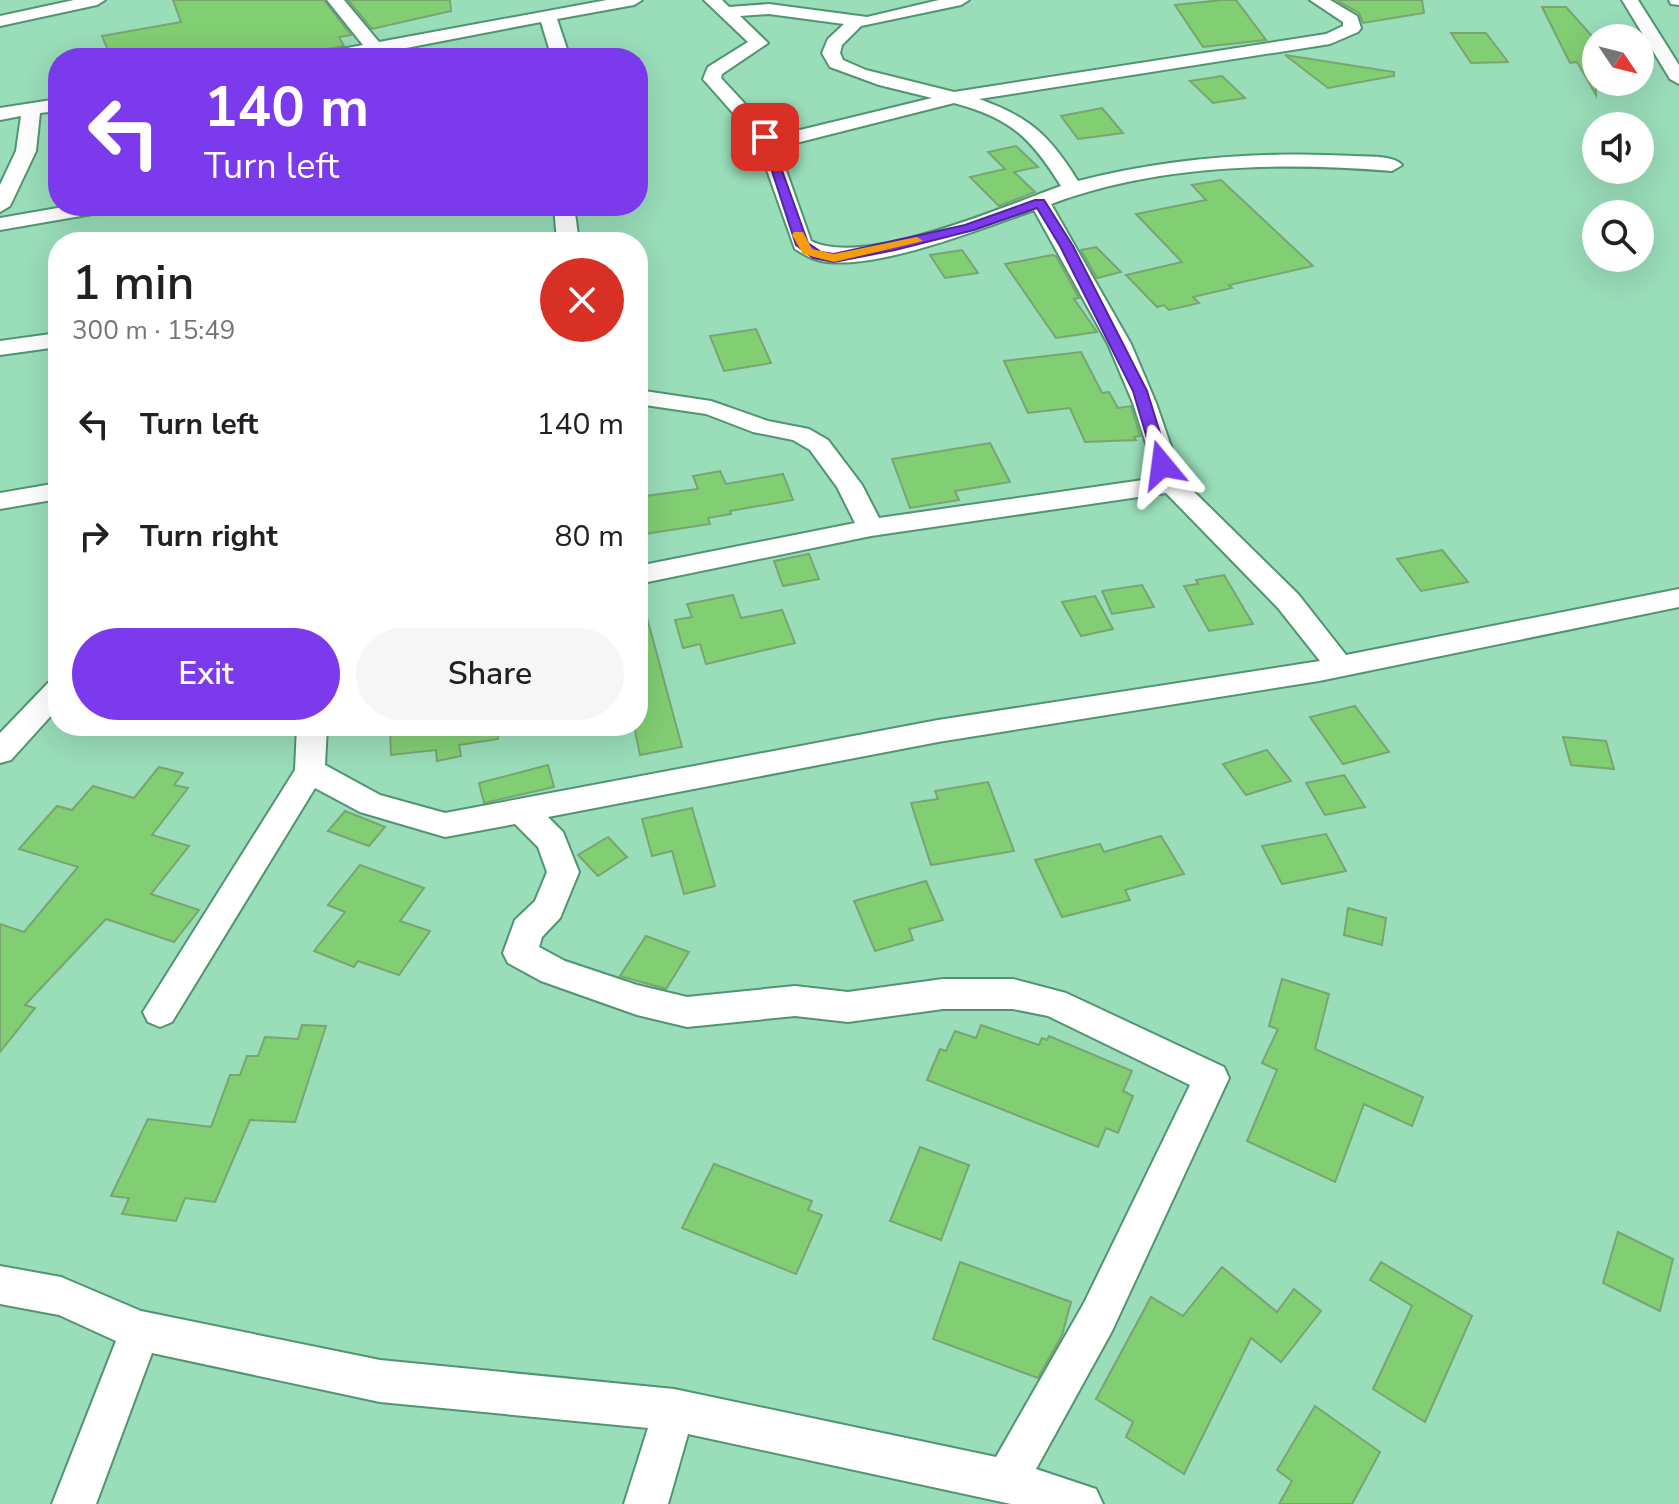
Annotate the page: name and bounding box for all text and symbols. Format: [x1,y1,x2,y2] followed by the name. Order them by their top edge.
[1582,24,1654,96] north arrow
[1582,24,1654,272] map controls
[204,69,369,146] text: 140 m
[72,80,176,184] icon: left
[731,103,799,171] pin
[1582,112,1654,184] button: sound
[743,115,787,159] icon: arrive
[204,142,339,191] text: Turn left
[1582,200,1654,272] button: search
[72,250,194,316] text: 1 min
[540,258,624,342] button: close
[72,313,235,348] text: 300 m · 15:49
[72,402,116,446] icon: left
[140,404,258,445] text: Turn left
[537,404,624,445] text: 140 m
[1120,423,1204,507] position arrow
[72,514,116,558] icon: right
[140,516,278,557] text: Turn right
[555,516,624,557] text: 80 m
[72,628,340,720] button: Exit
[356,628,624,720] button: Share

